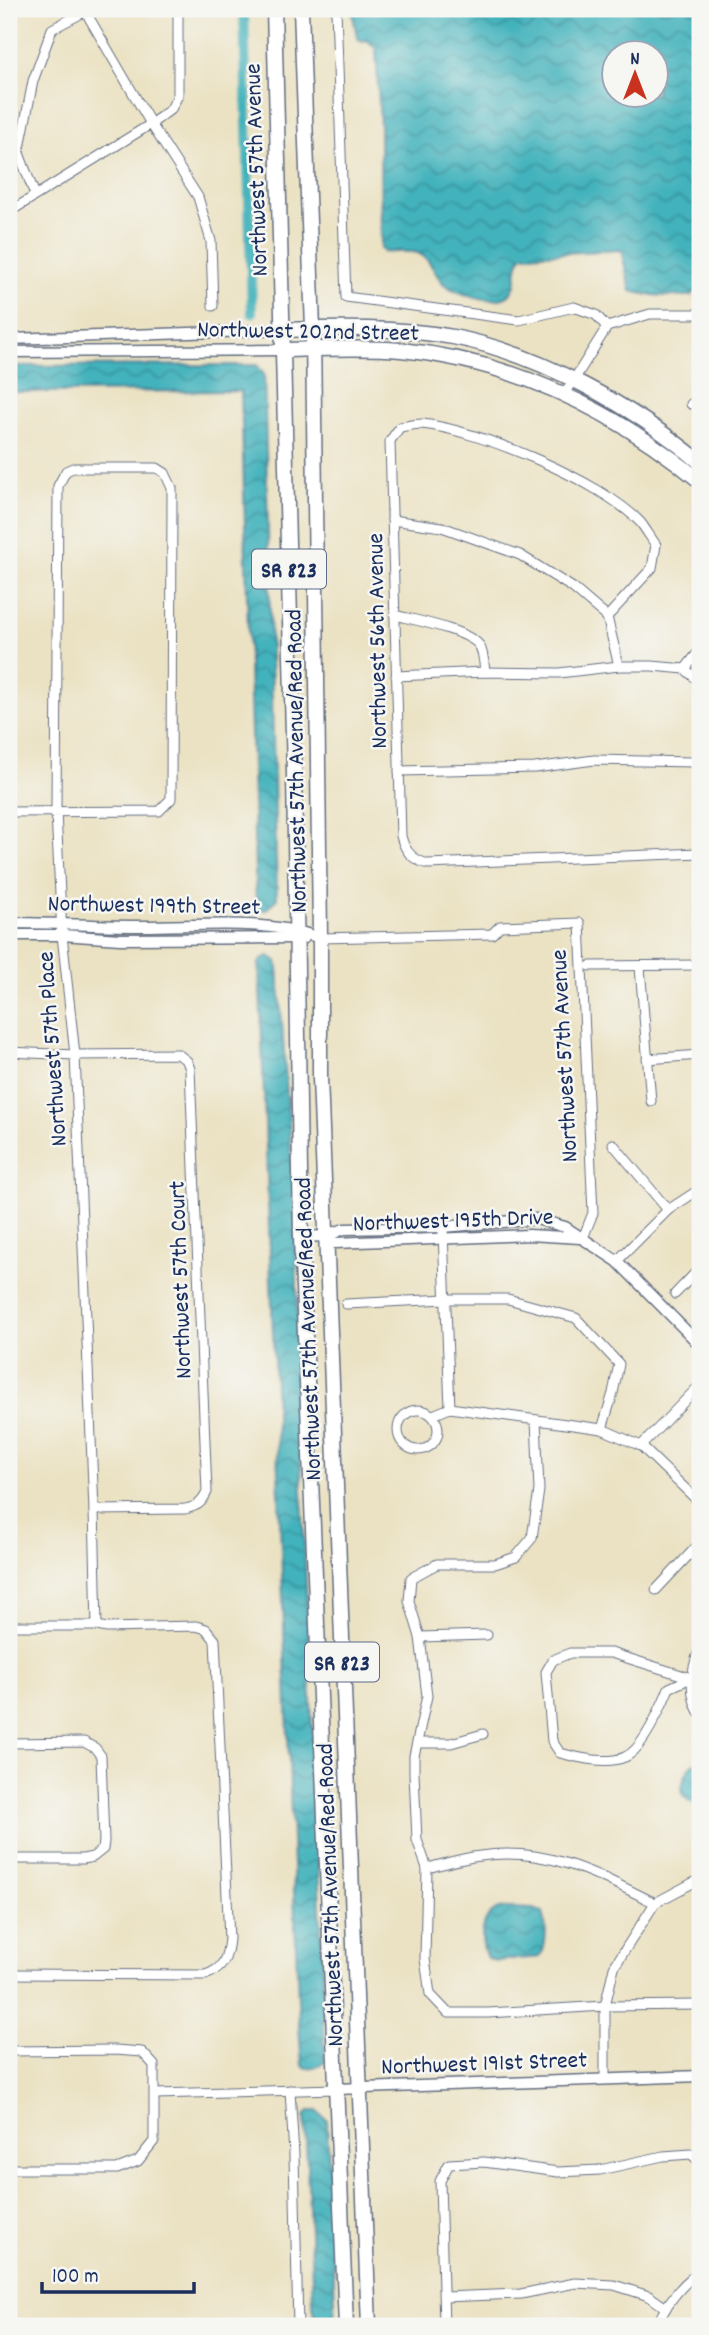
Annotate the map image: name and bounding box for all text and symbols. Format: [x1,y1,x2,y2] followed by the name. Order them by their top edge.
[600,38,670,108] north arrow
[630,47,640,74] text: N
[237,63,279,277] street label: Northwest 57th Avenue
[197,314,419,352] street label: Northwest 202nd Street
[360,533,398,749] street label: Northwest 56th Avenue
[252,550,326,589] road number: SR 823
[278,609,318,913] street label: Northwest 57th Avenue/Red Road
[47,888,261,926] street label: Northwest 199th Street
[543,949,589,1163] street label: Northwest 57th Avenue
[30,950,78,1147] street label: Northwest 57th Place
[288,1176,332,1481] street label: Northwest 57th Avenue/Red Road
[162,1180,202,1379] street label: Northwest 57th Court
[352,1202,554,1242] street label: Northwest 195th Drive
[305,1642,379,1681] road number: SR 823
[310,1742,354,2047] street label: Northwest 57th Avenue/Red Road
[381,2044,588,2086] street label: Northwest 191st Street
[42,2251,194,2295] scale bar
[52,2263,99,2293] text: 100 m

